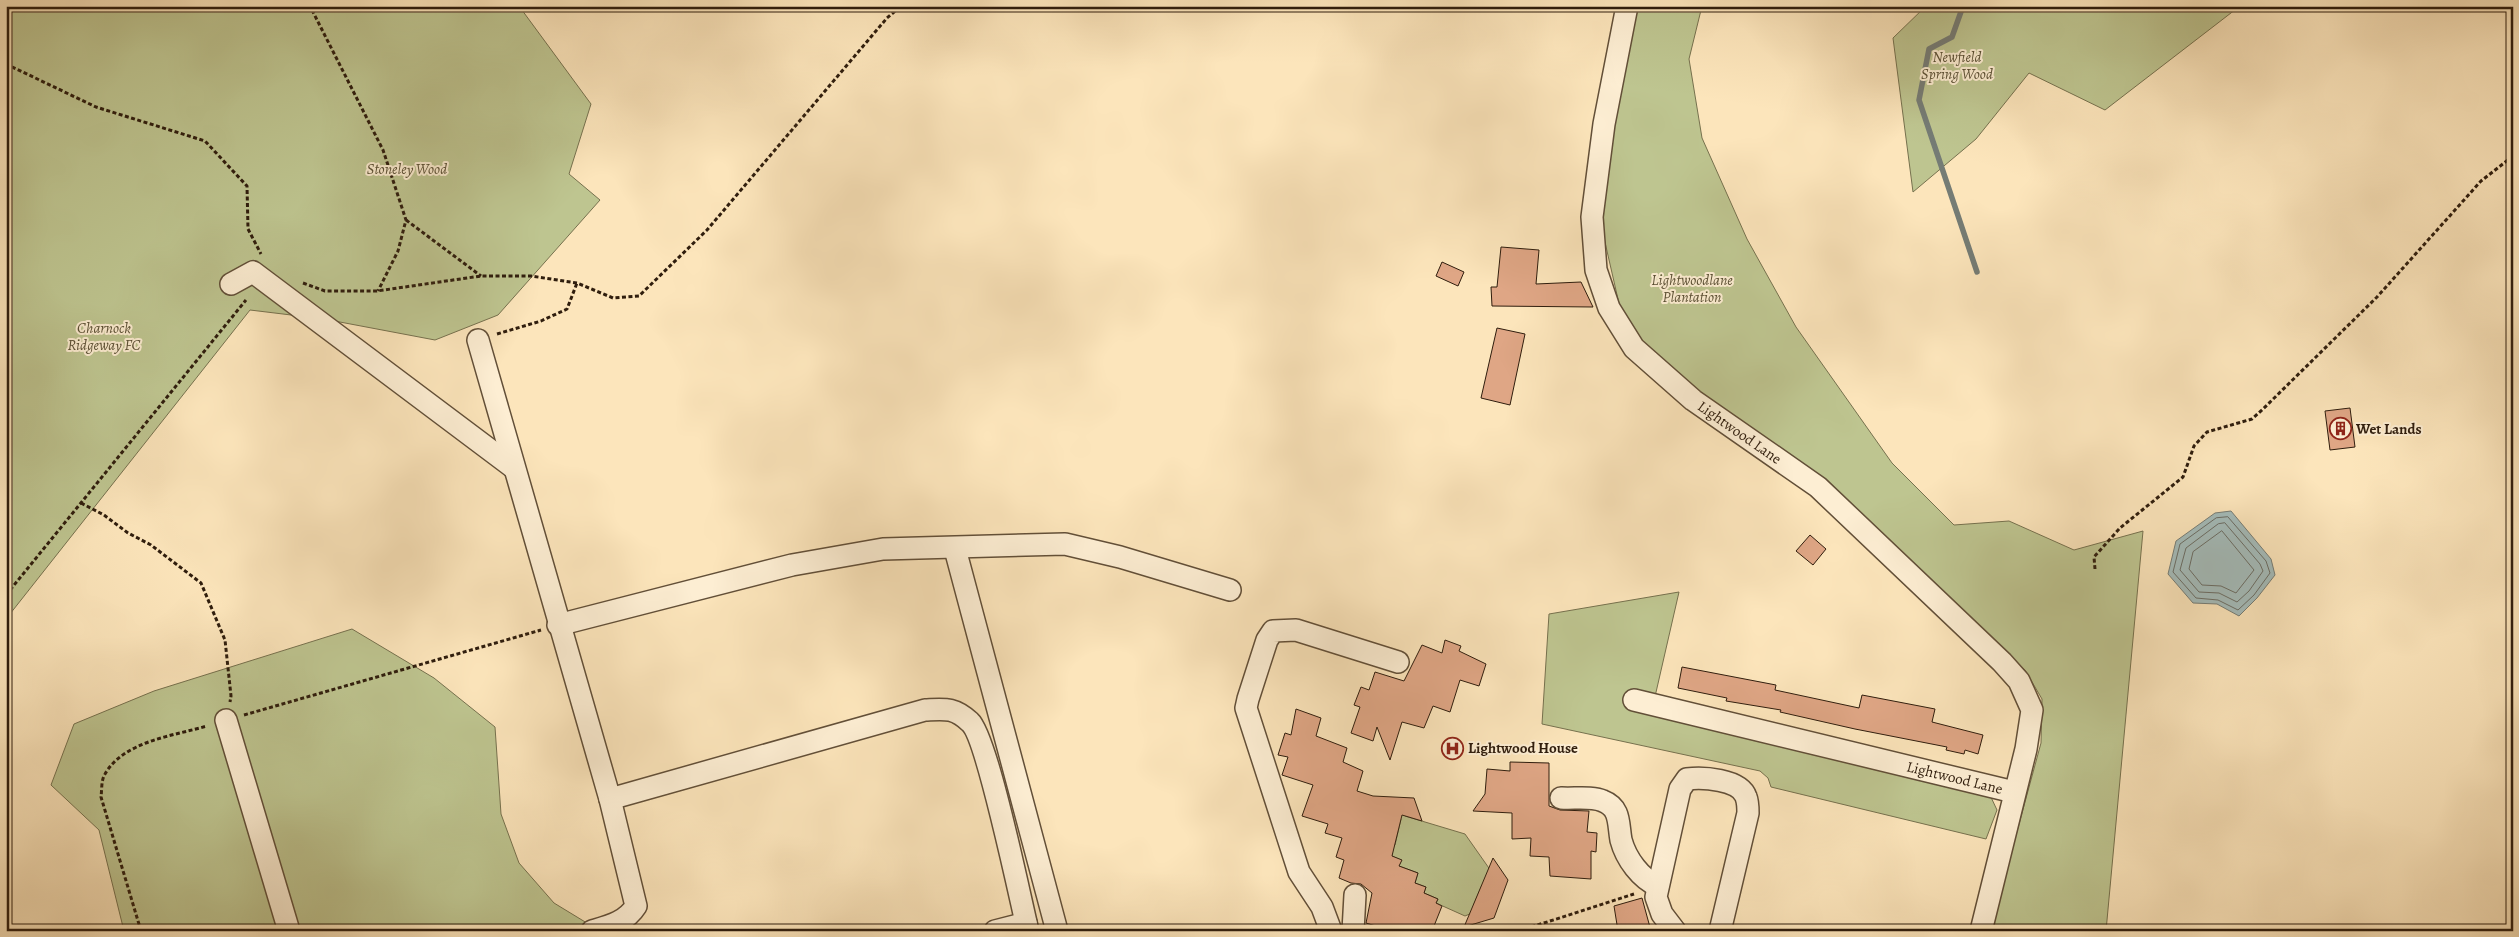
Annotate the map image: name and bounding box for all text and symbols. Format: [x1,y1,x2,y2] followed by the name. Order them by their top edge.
[1921,47,1993,84] park label: Newfield Spring Wood
[367,159,447,179] park label: Stoneley Wood
[1651,270,1733,307] park label: Lightwoodlane Plantation
[67,318,141,355] park label: Charnock Ridgeway FC
[1694,396,1786,469] street label: Lightwood Lane
[2328,417,2352,441] building icon: Wet Lands
[2355,419,2422,439] place label: Wet Lands
[1440,736,1464,760] hospital icon: Lightwood House
[1468,738,1578,758] place label: Lightwood House
[1905,756,2005,799] street label: Lightwood Lane

